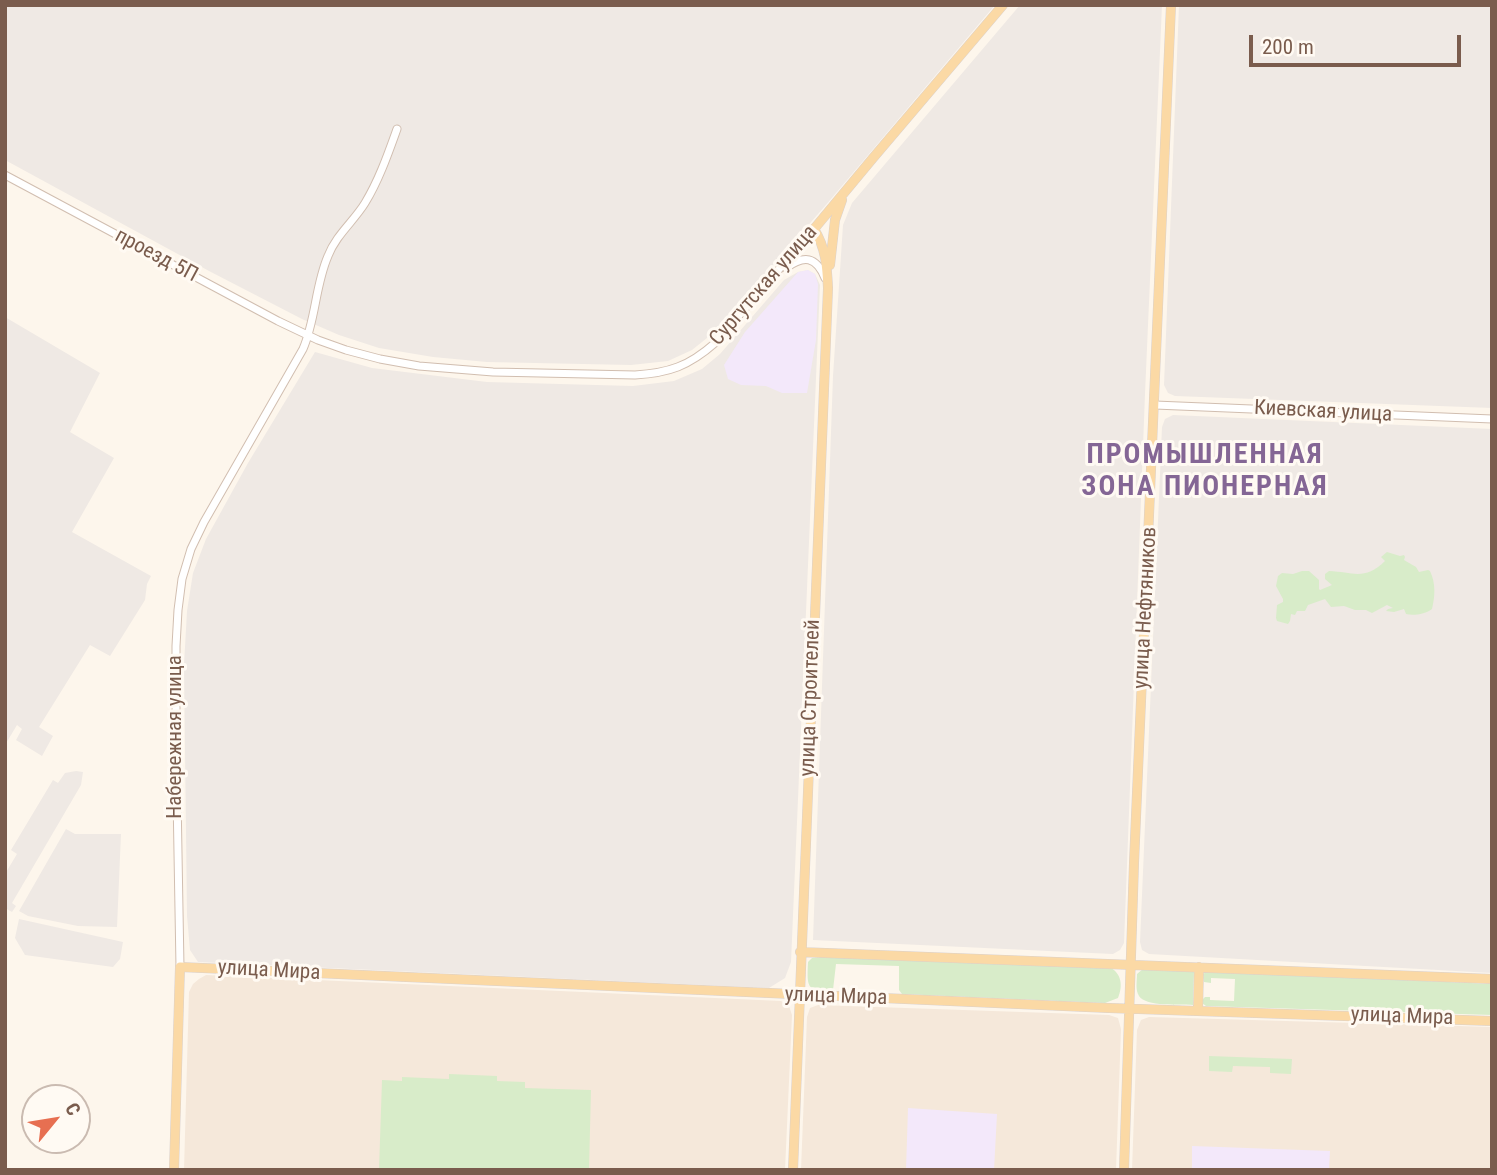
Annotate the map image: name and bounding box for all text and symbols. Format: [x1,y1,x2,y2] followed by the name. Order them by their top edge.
[1252,21,1464,65] scale bar
[1262,35,1314,59] text: 200 m
[705,221,823,351] street label: Сургутская улица
[110,224,202,288] street label: проезд 5П
[1253,396,1393,428] street label: Киевская улица
[1083,439,1327,505] district label: ПРОМЫШЛЕННАЯ ЗОНА ПИОНЕРНАЯ
[1129,526,1163,690] street label: улица Нефтяников
[796,619,826,777] street label: улица Строителей
[163,655,189,819] street label: Набережная улица
[217,956,321,986] street label: улица Мира
[784,983,888,1011] street label: улица Мира
[1350,1003,1454,1031] street label: улица Мира
[21,1084,91,1154] north arrow
[60,1099,86,1120] text: С

